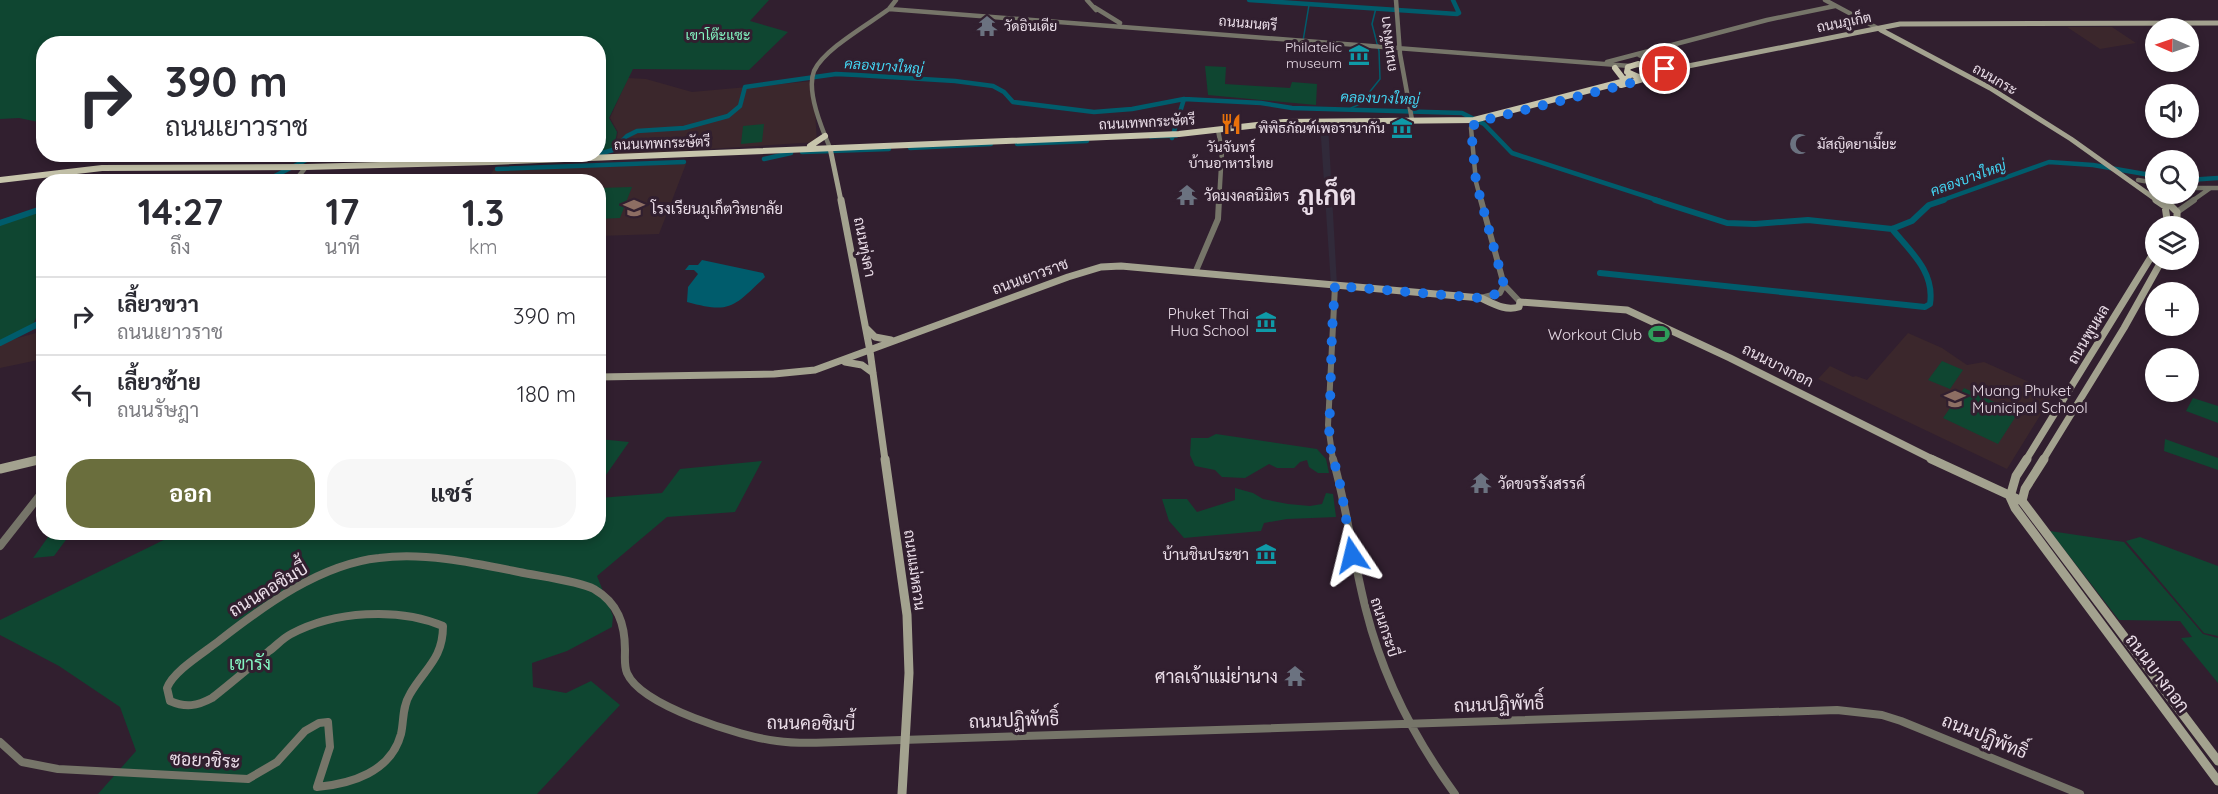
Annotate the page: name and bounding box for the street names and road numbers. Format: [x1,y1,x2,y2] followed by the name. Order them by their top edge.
[1815,8,1873,37] street label: ถนนภูเก็ต
[1218,11,1278,35] street label: ถนนมนตรี
[1376,15,1400,73] street label: ถนนพังงา
[1970,59,2020,99] street label: ถนนกระ
[1098,110,1196,134] street label: ถนนเทพกระษัตรี
[613,132,711,154] street label: ถนนเทพกระษัตรี
[848,215,880,279] street label: ถนนทุ่งคา
[989,253,1071,299] street label: ถนนเยาวราช
[2063,301,2114,368] street label: ถนนพูนผล
[1739,339,1817,391] street label: ถนนบางกอก
[900,528,930,612] street label: ถนนแม่หลวน
[222,552,313,622] street label: ถนนคอซิมบี้
[1366,593,1408,659] street label: ถนนกระบี่
[2121,629,2195,717] street label: ถนนบางกอก
[1453,687,1545,718] street label: ถนนปฏิพัทธิ์
[968,703,1060,734] street label: ถนนปฏิพัทธิ์
[1938,704,2033,765] street label: ถนนปฏิพัทธิ์
[767,707,857,735] street label: ถนนคอซิมบี้
[169,747,241,773] street label: ซอยวชิระ

